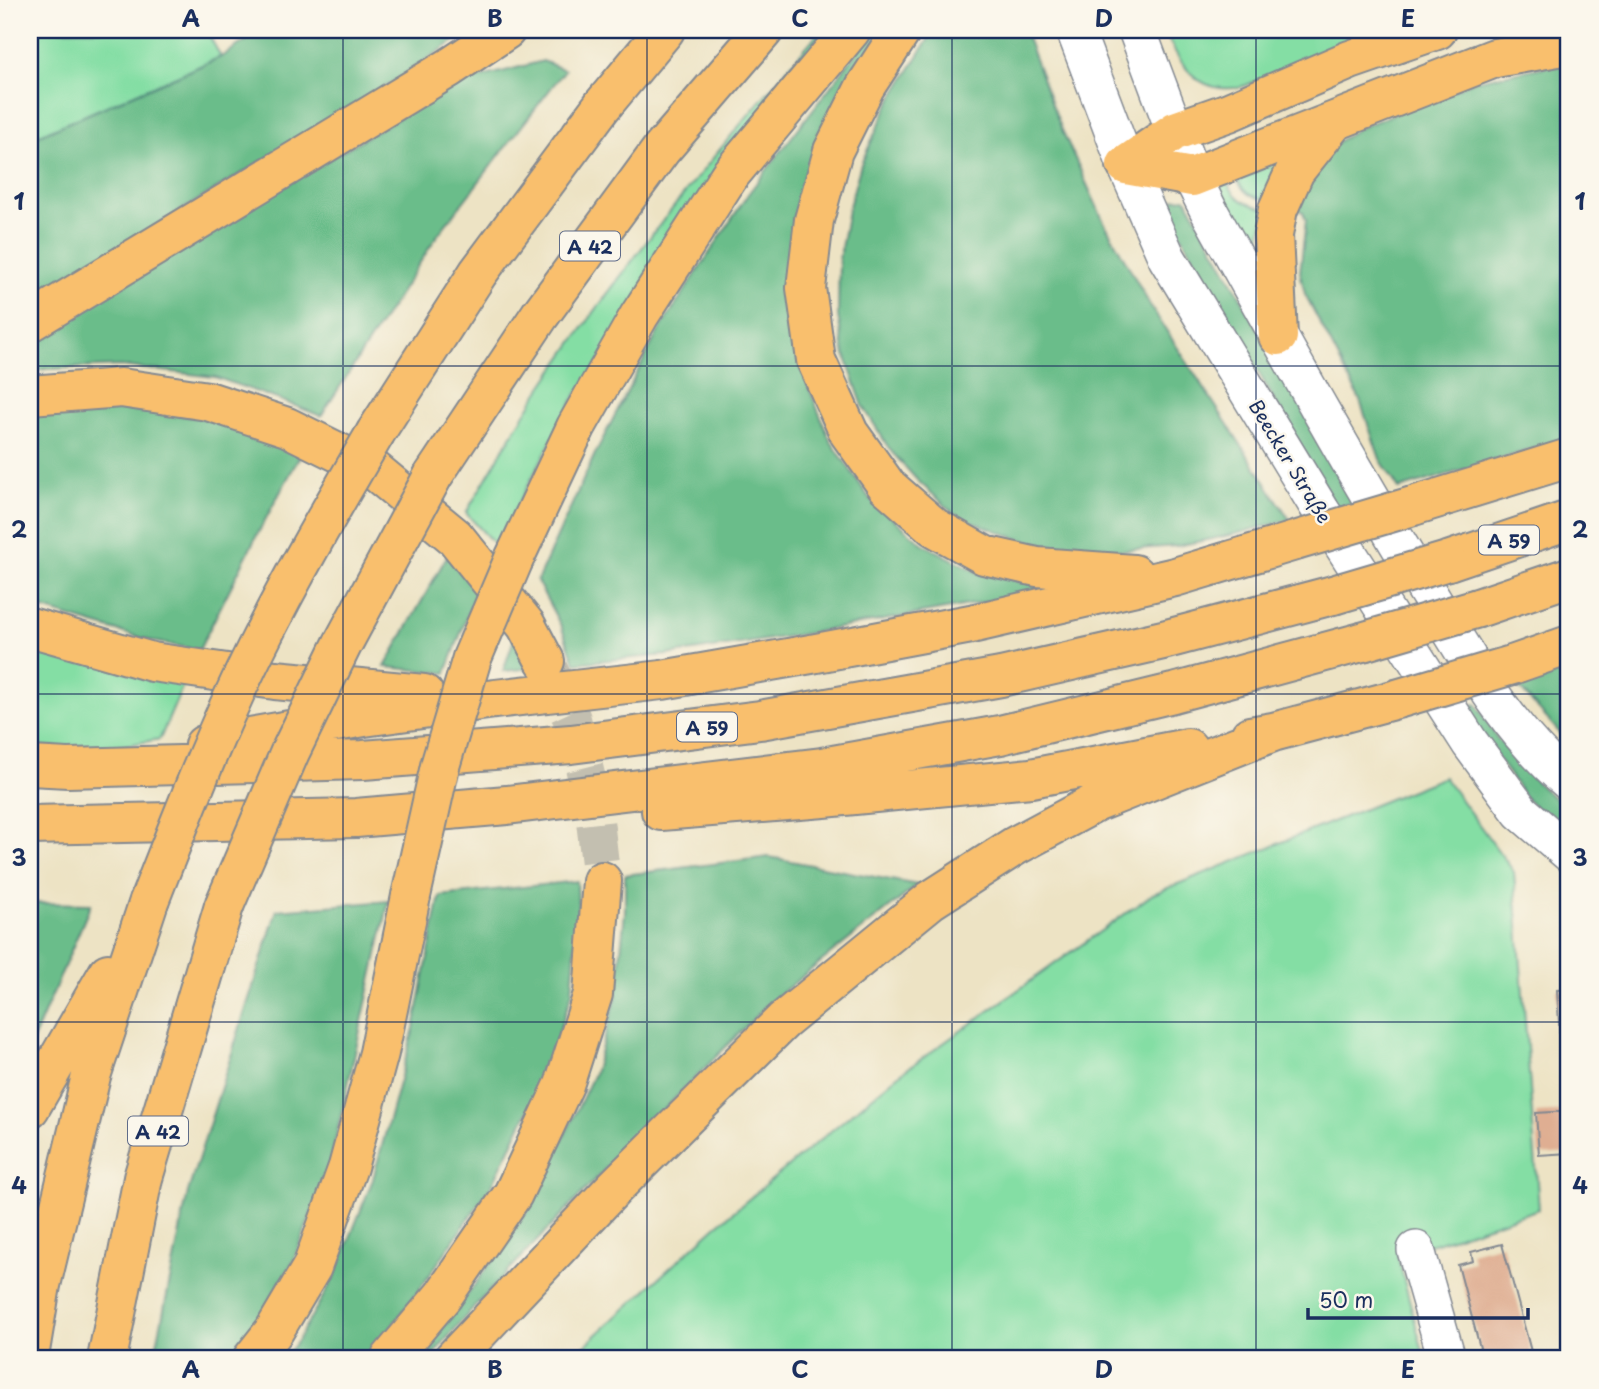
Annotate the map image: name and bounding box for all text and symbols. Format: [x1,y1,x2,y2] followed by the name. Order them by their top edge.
[182,0,200,35] text: A
[487,0,503,35] text: B
[791,0,809,35] text: C
[1095,0,1113,35] text: D
[1401,0,1415,35] text: E
[14,183,25,218] text: 1
[1575,183,1586,218] text: 1
[560,232,620,260] road number: A 42
[1243,394,1339,528] street label: Beecker Straße
[11,511,27,546] text: 2
[1572,511,1588,546] text: 2
[1479,526,1539,554] road number: A 59
[677,712,737,742] road number: A 59
[11,839,27,874] text: 3
[1572,839,1588,874] text: 3
[128,1116,188,1146] road number: A 42
[11,1167,27,1202] text: 4
[1572,1167,1588,1202] text: 4
[1308,1277,1529,1321] scale bar
[1319,1283,1373,1315] text: 50 m
[182,1351,200,1386] text: A
[487,1351,503,1386] text: B
[791,1351,809,1386] text: C
[1095,1351,1113,1386] text: D
[1401,1351,1415,1386] text: E

